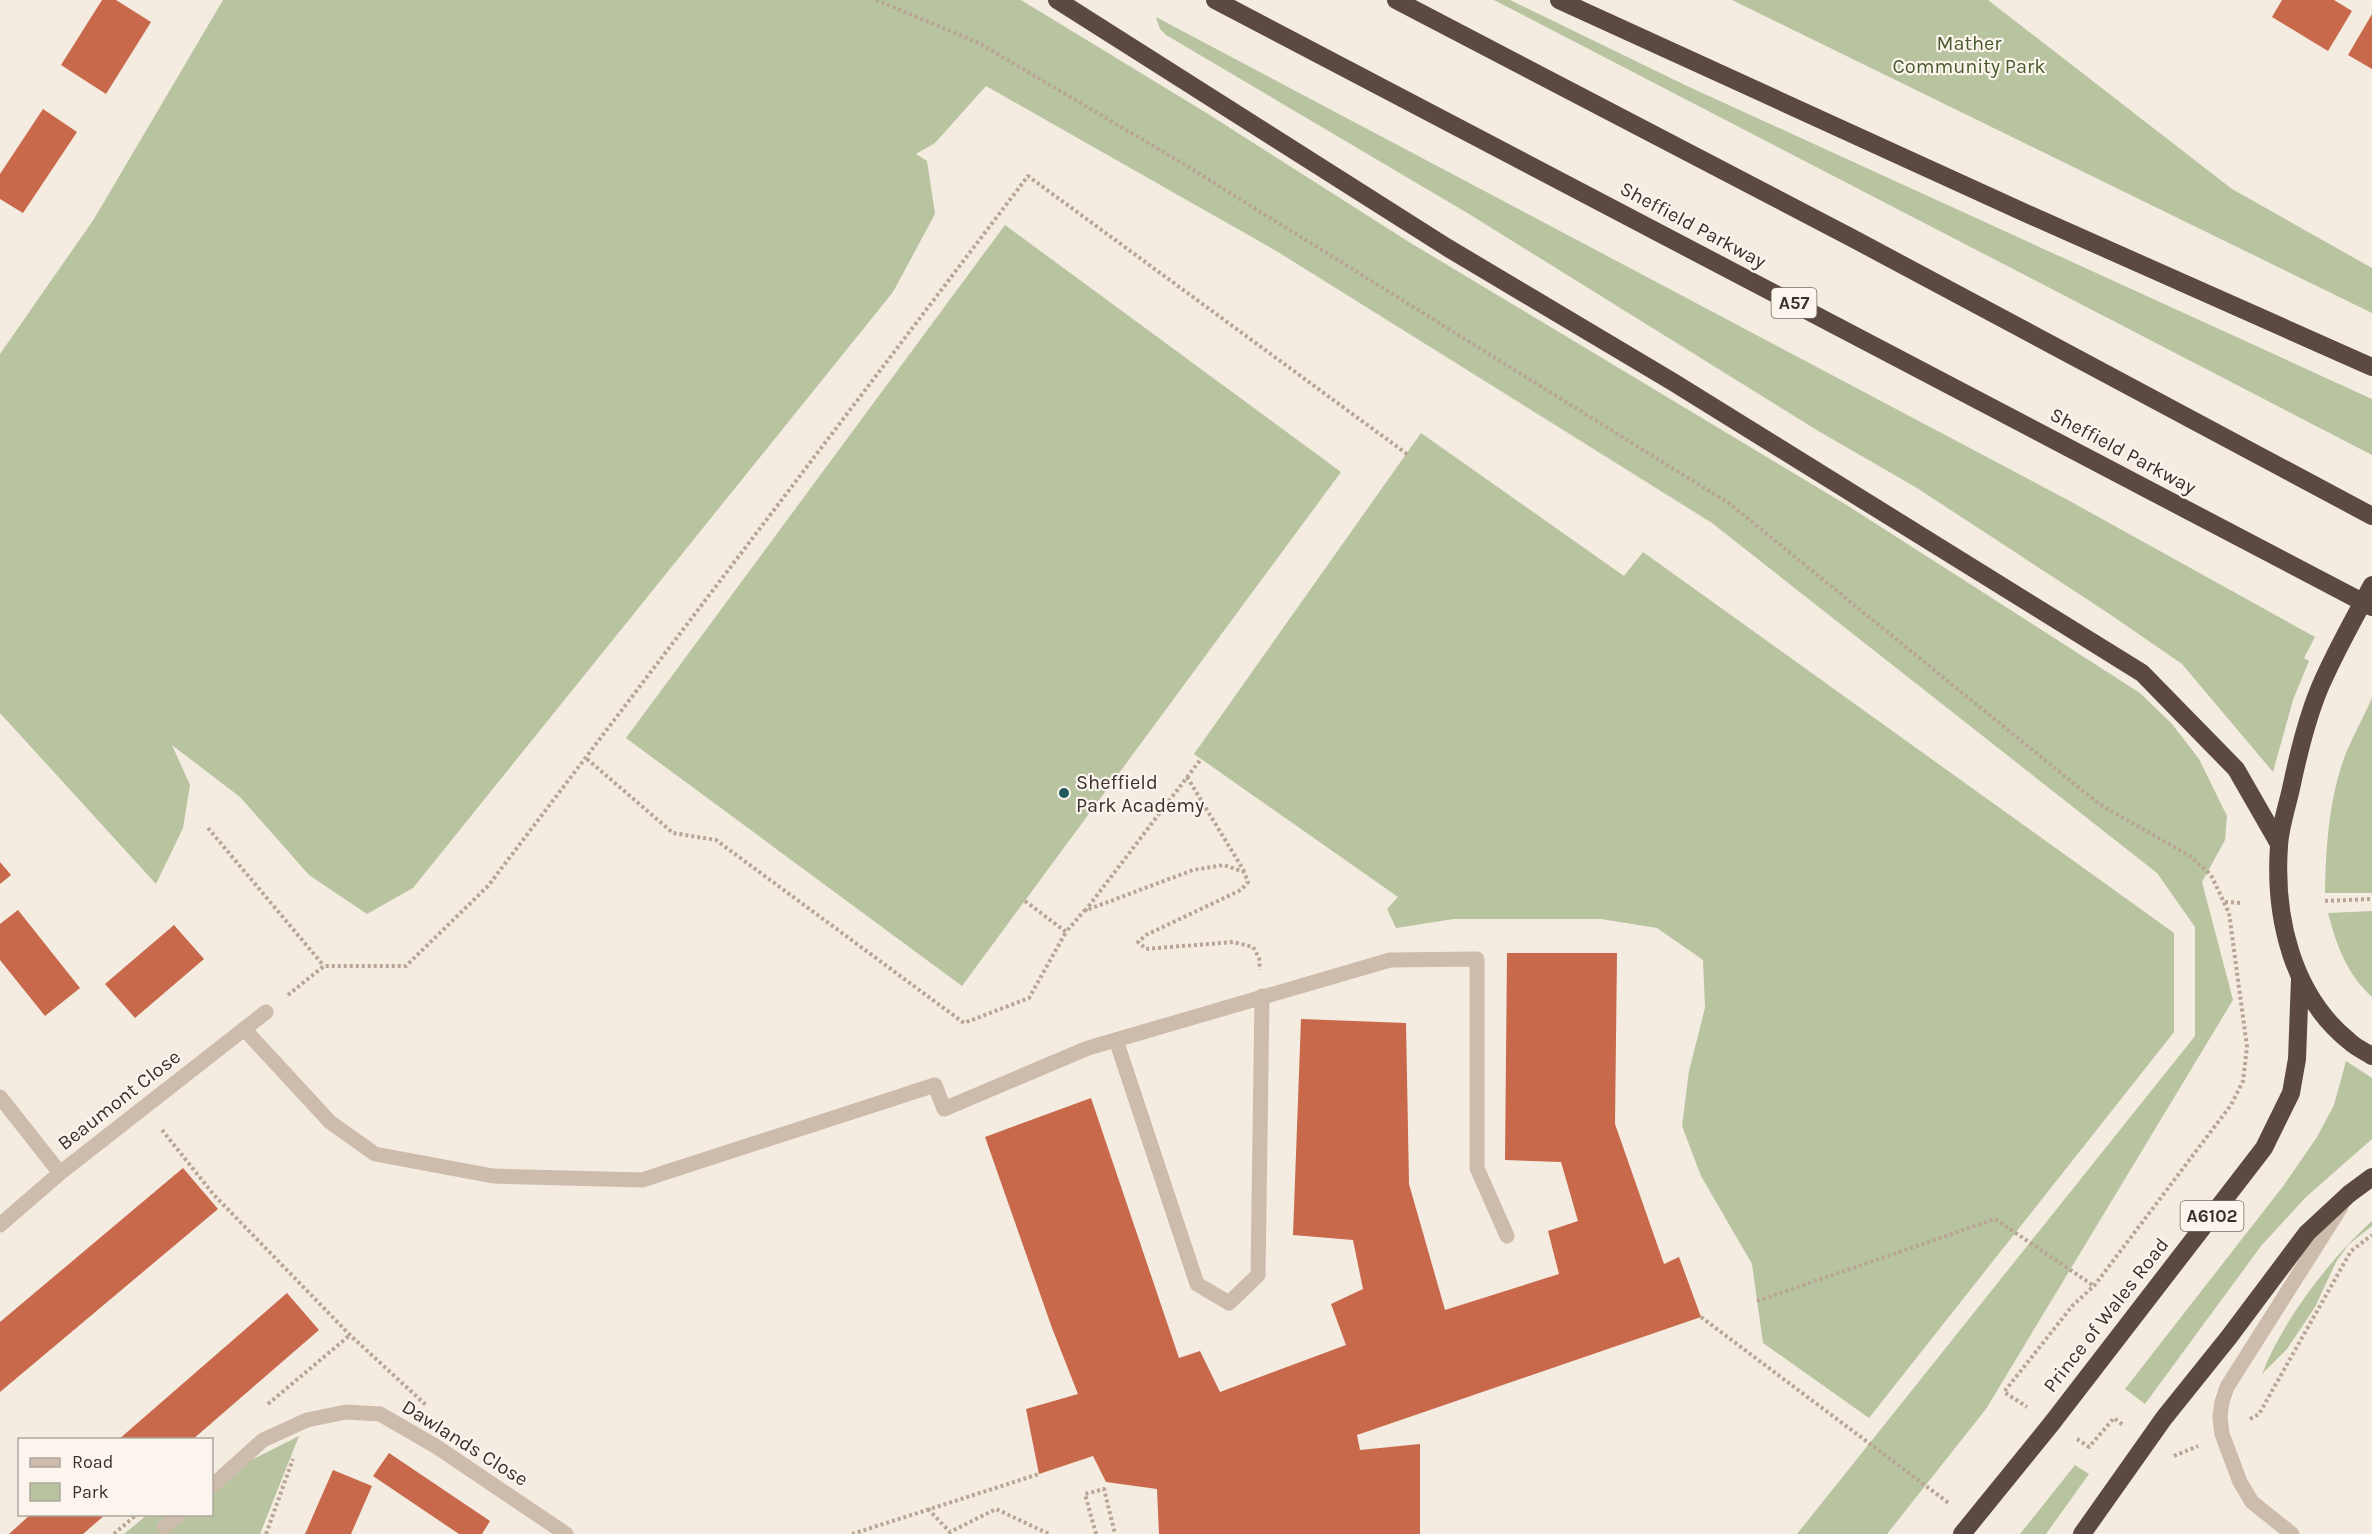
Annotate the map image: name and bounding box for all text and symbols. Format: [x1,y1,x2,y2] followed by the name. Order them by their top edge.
[1893,32,2045,78] park label: Mather Community Park
[1616,177,1770,273] street label: Sheffield Parkway
[1772,288,1816,318] road number: A57
[2046,403,2200,499] street label: Sheffield Parkway
[1076,771,1204,817] place label: Sheffield Park Academy
[1057,786,1071,800] marker: Sheffield Park Academy
[53,1045,185,1155] street label: Beaumont Close
[2180,1201,2244,1231] road number: A6102
[2039,1233,2173,1397] street label: Prince of Wales Road
[398,1395,532,1491] street label: Dawlands Close
[18,1438,213,1516] legend
[72,1451,113,1473] text: Road
[72,1481,109,1503] text: Park

